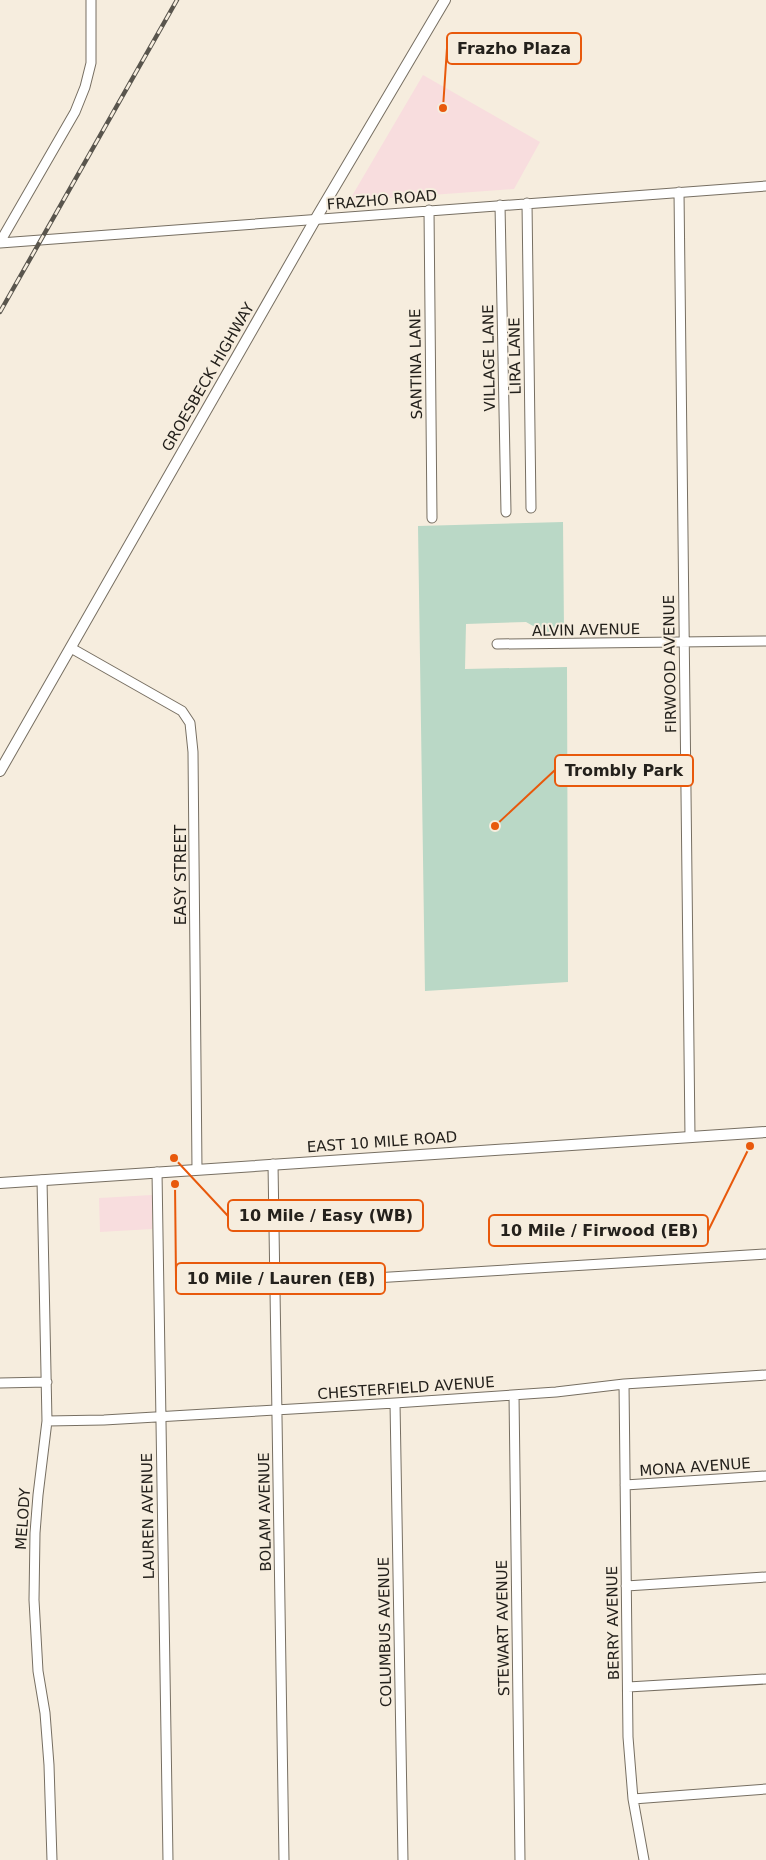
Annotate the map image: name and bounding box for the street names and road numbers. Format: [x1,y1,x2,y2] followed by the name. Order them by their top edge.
[326,186,438,214] street label: FRAZHO ROAD
[158,299,258,454] street label: GROESBECK HIGHWAY
[479,304,499,412] street label: VILLAGE LANE
[406,308,426,420] street label: SANTINA LANE
[505,317,525,395] street label: LIRA LANE
[660,595,680,733] street label: FIRWOOD AVENUE
[532,620,640,640] street label: ALVIN AVENUE
[172,824,190,925] street label: EASY STREET
[306,1128,458,1156] street label: EAST 10 MILE ROAD
[317,1373,495,1403] street label: CHESTERFIELD AVENUE
[255,1452,275,1572] street label: BOLAM AVENUE
[138,1453,158,1579] street label: LAUREN AVENUE
[639,1454,751,1480] street label: MONA AVENUE
[12,1487,34,1551] street label: MELODY
[375,1557,395,1707] street label: COLUMBUS AVENUE
[493,1560,513,1696] street label: STEWART AVENUE
[603,1566,623,1680] street label: BERRY AVENUE

